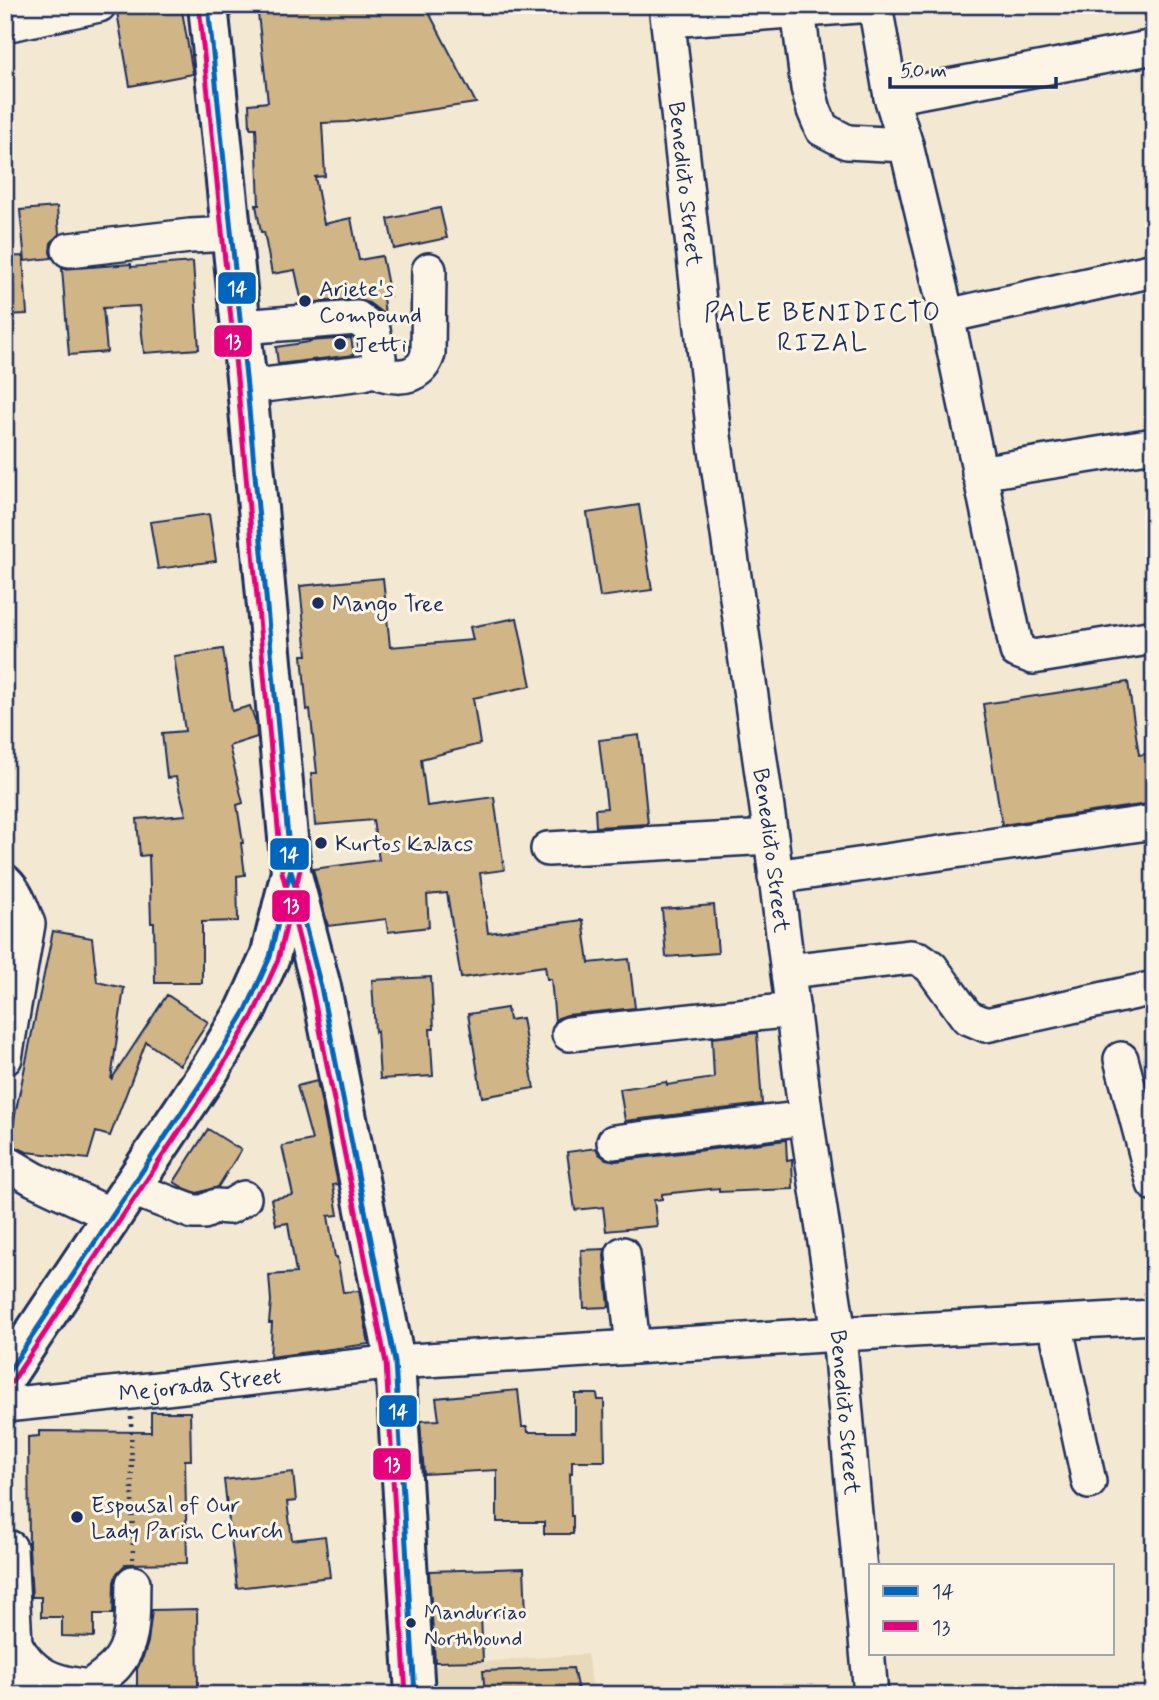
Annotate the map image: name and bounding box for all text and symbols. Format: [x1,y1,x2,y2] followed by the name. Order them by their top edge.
[890,46,1056,90] scale bar
[900,57,947,85] text: 50 m
[660,100,708,269] street label: Benedicto Street
[217,271,257,305] line badge: 14
[319,275,422,331] place label: Ariete's Compound
[227,277,247,302] text: 14
[297,293,313,309] marker: Ariete's Compound
[704,297,942,361] district label: PALE BENIDICTO RIZAL
[213,324,253,358] line badge: 13
[225,330,241,355] text: 13
[354,331,407,361] place label: Jetti
[332,336,348,352] marker: Jetti
[332,590,444,622] place label: Mango Tree
[310,595,326,611] marker: Mango Tree
[744,766,796,935] street label: Benedicto Street
[335,830,473,860] place label: Kurtos Kalacs
[313,835,329,851] marker: Kurtos Kalacs
[269,837,310,871] line badge: 14
[279,843,299,868] text: 14
[271,889,311,923] line badge: 13
[283,894,299,919] text: 13
[822,1329,866,1497] street label: Benedicto Street
[117,1362,283,1410] street label: Mejorada Street
[378,1394,418,1428] line badge: 14
[388,1400,408,1425] text: 14
[372,1447,412,1481] line badge: 13
[384,1453,400,1478] text: 13
[91,1491,283,1547] place label: Espousal of Our Lady Parish Church
[69,1509,85,1525] marker: Espousal of Our Lady Parish Church
[869,1564,1114,1654] legend
[932,1578,954,1606] text: 14
[424,1599,526,1653] place label: Mandurriao Northbound
[932,1614,950,1642] text: 13
[404,1616,418,1630] marker: Mandurriao Northbound

